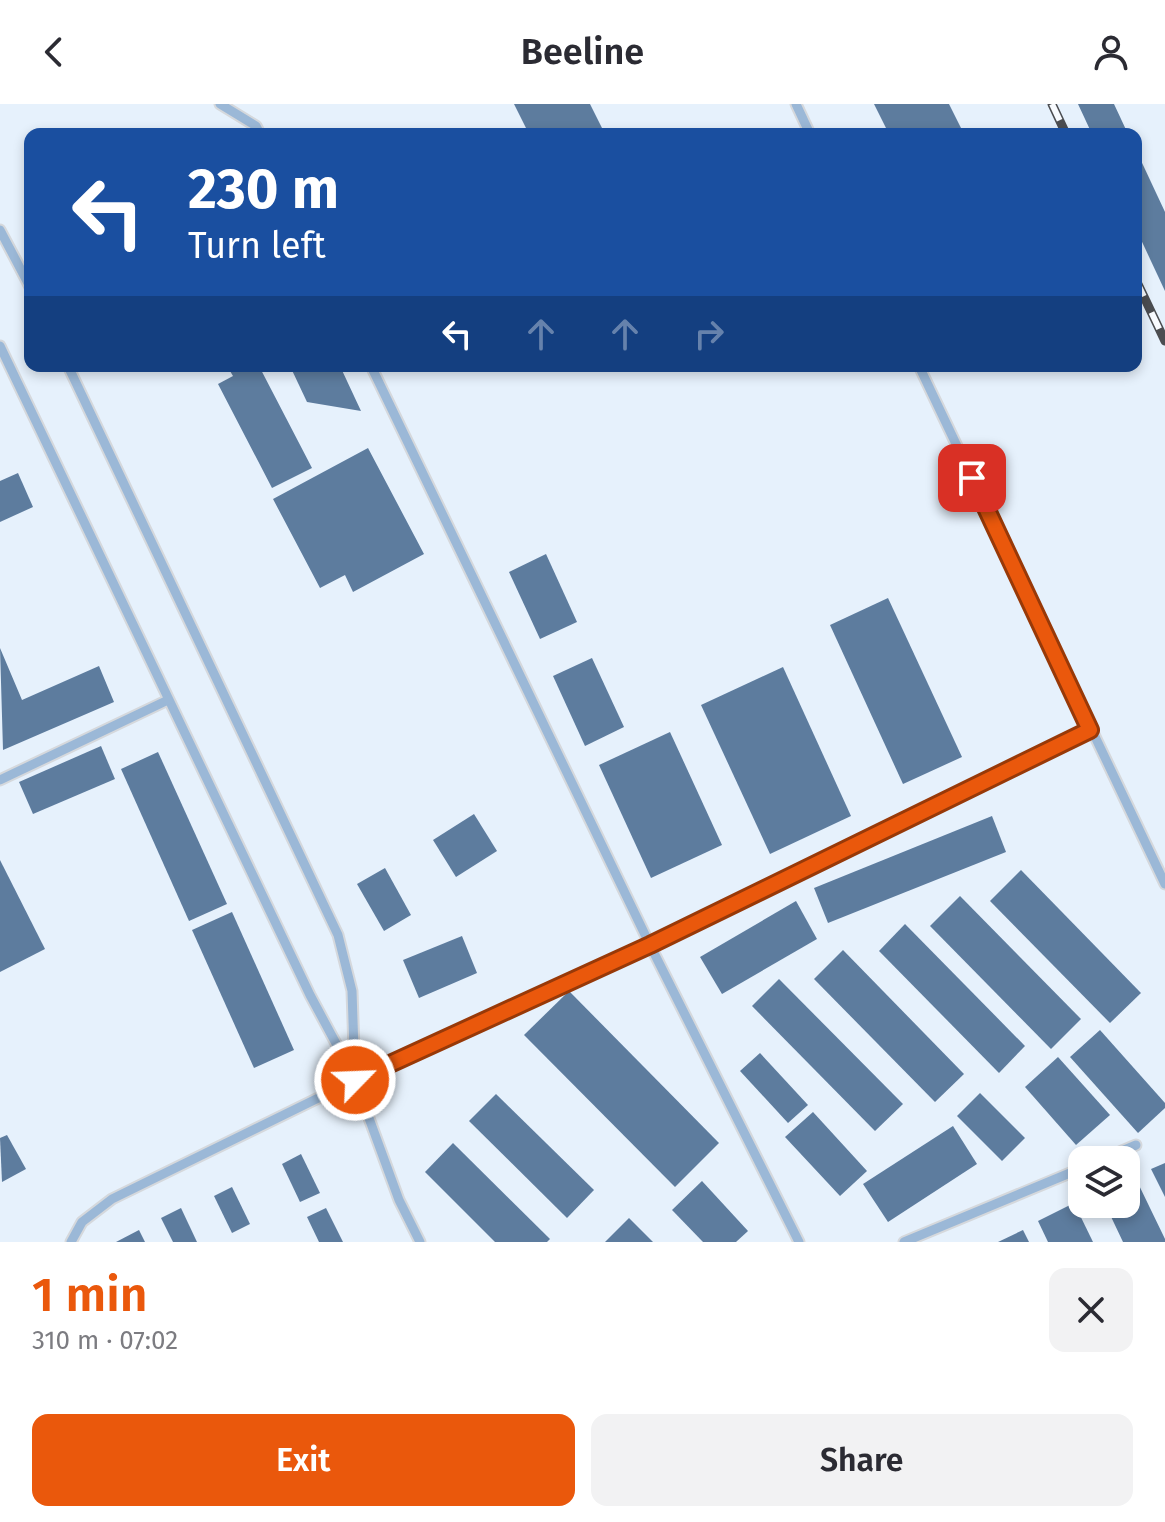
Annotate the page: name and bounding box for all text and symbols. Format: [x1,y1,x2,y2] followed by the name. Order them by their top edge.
[32,30,76,74] icon: back
[521,30,644,74] text: Beeline
[1089,30,1133,74] icon: person
[188,156,339,223] text: 230 m
[56,160,160,264] icon: left
[188,224,326,268] text: Turn left
[435,312,479,356] icon: left
[519,312,563,356] icon: ahead
[603,312,647,356] icon: ahead
[687,312,731,356] icon: right
[938,444,1006,512] pin
[950,456,994,500] icon: arrive
[313,1038,397,1122] position arrow
[1068,1146,1140,1218] map controls
[1068,1146,1140,1218] button: layers
[32,1266,148,1324] text: 1 min
[1049,1268,1133,1352] button: close
[32,1325,178,1356] text: 310 m · 07:02
[32,1414,575,1506] button: Exit
[591,1414,1133,1506] button: Share

